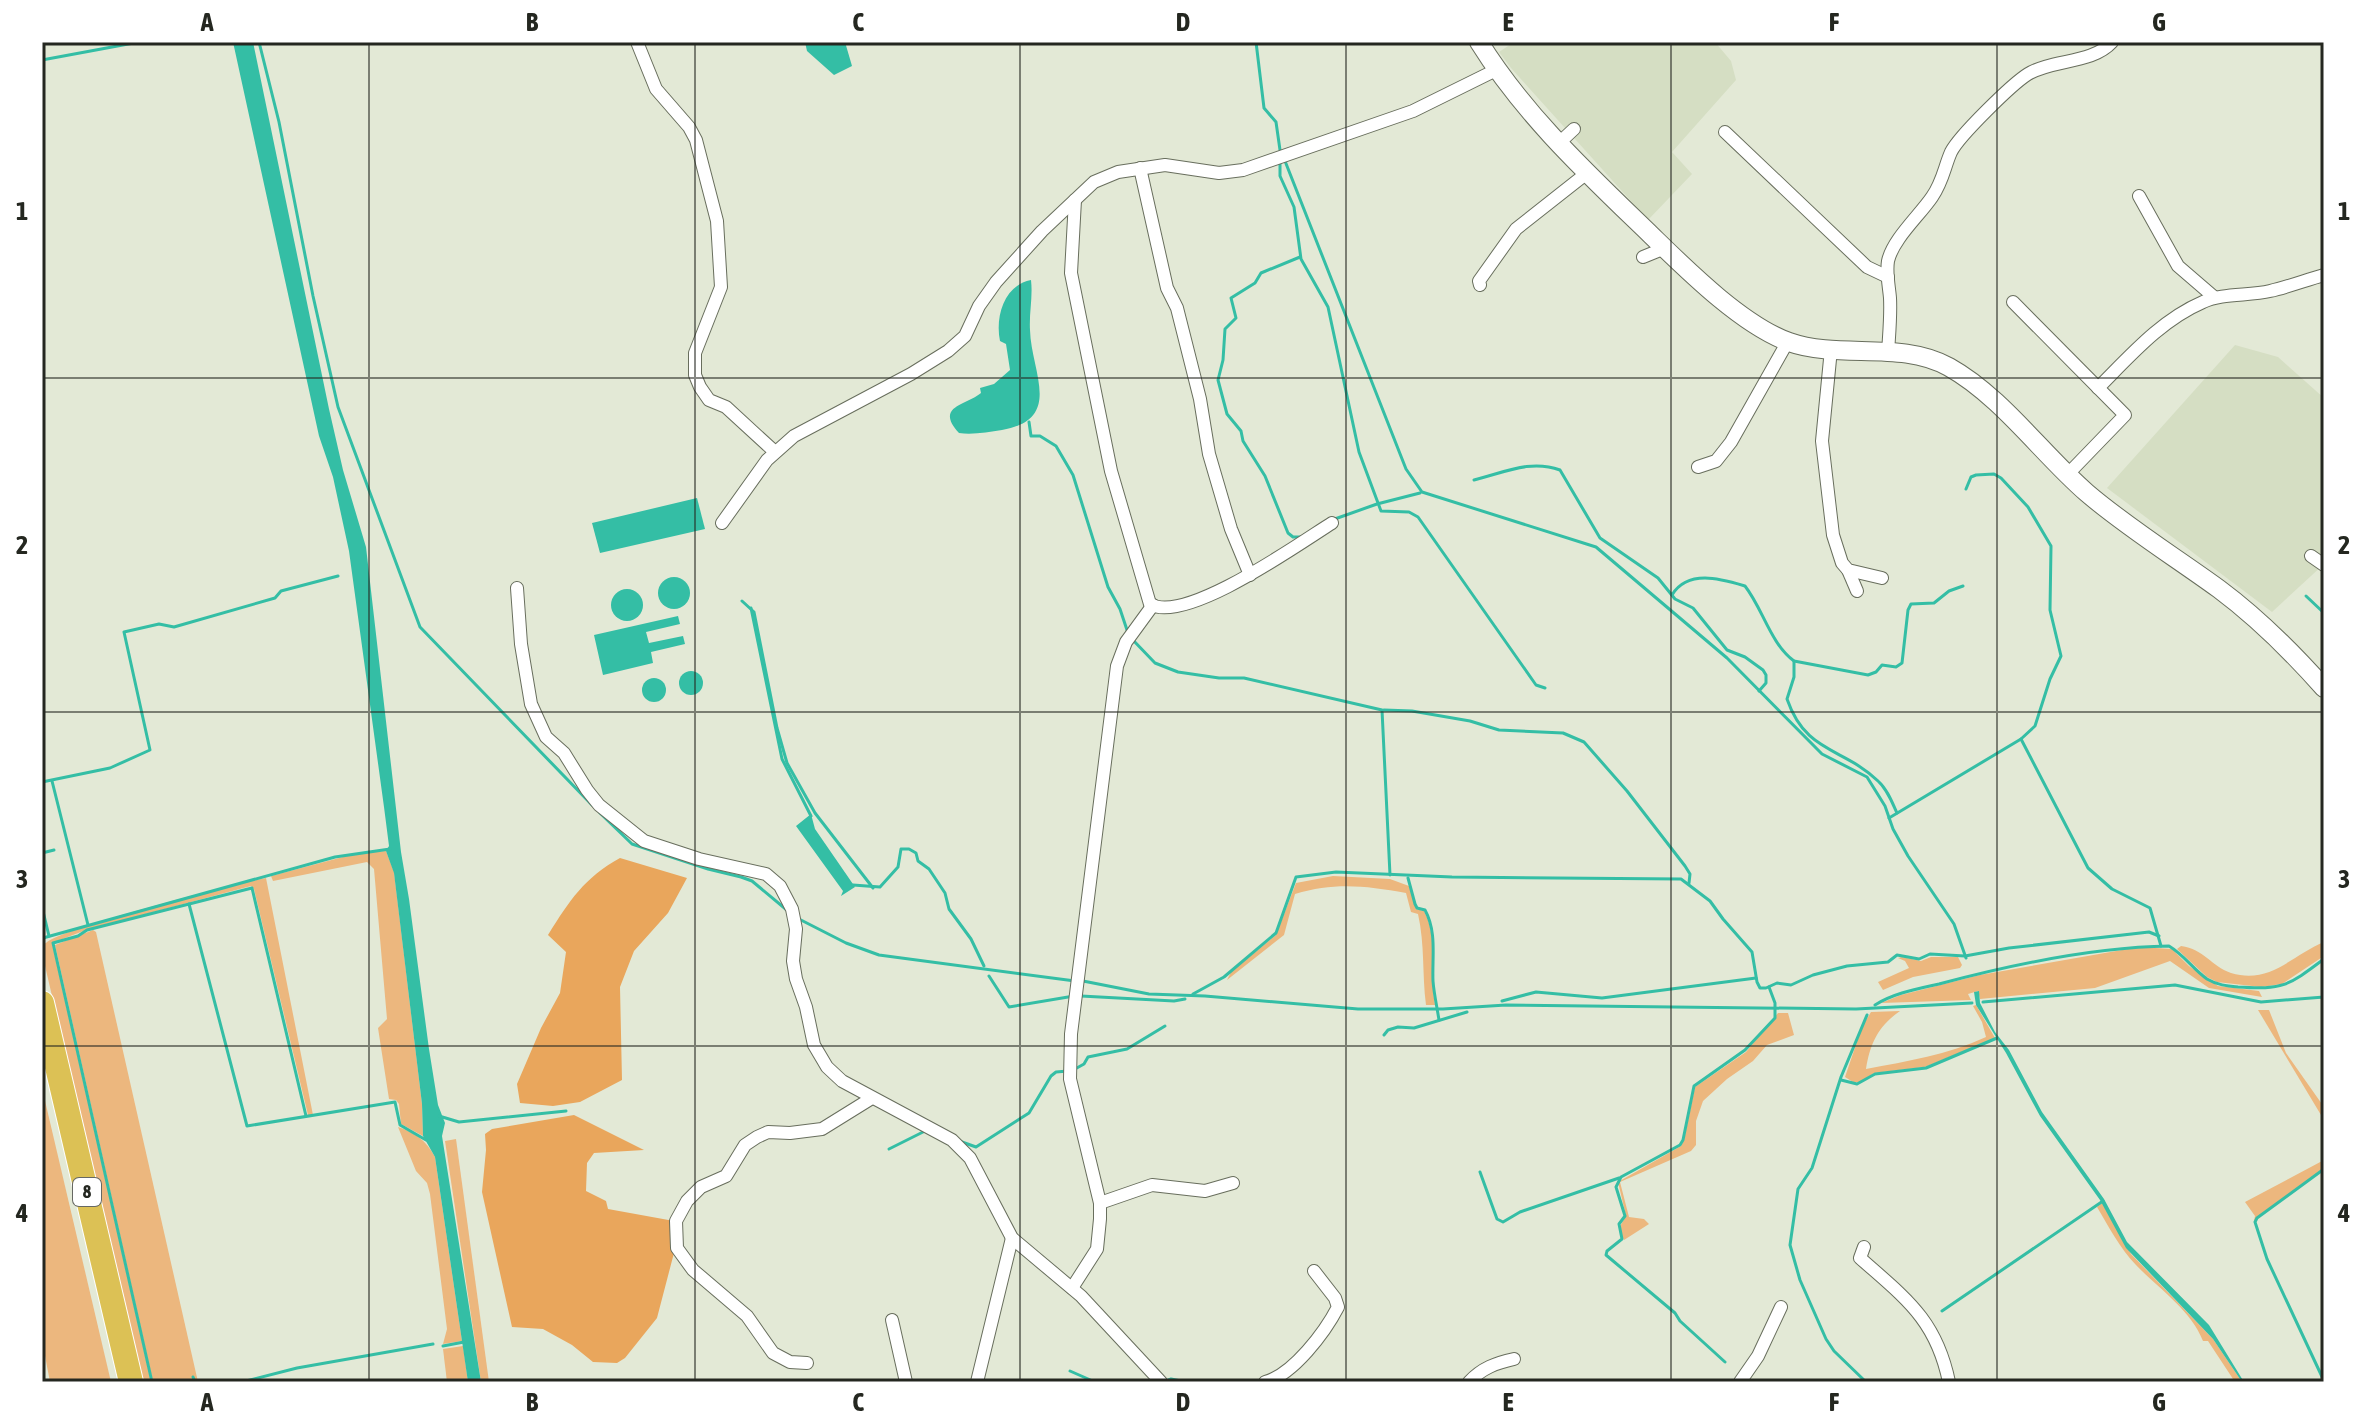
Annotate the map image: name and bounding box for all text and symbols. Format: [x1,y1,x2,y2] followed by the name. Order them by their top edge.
[200,7,214,37] text: A
[526,7,539,37] text: B
[852,7,864,37] text: C
[1176,7,1190,37] text: D
[1502,7,1514,37] text: E
[1829,7,1840,37] text: F
[2152,7,2166,37] text: G
[16,196,28,226] text: 1
[2338,196,2350,226] text: 1
[16,530,28,560] text: 2
[2338,530,2350,560] text: 2
[16,864,28,894] text: 3
[2338,864,2350,894] text: 3
[73,1178,101,1206] road number: 8
[15,1198,28,1228] text: 4
[2337,1198,2350,1228] text: 4
[200,1387,214,1417] text: A
[526,1387,539,1417] text: B
[852,1387,864,1417] text: C
[1176,1387,1190,1417] text: D
[1502,1387,1514,1417] text: E
[1829,1387,1840,1417] text: F
[2152,1387,2166,1417] text: G

